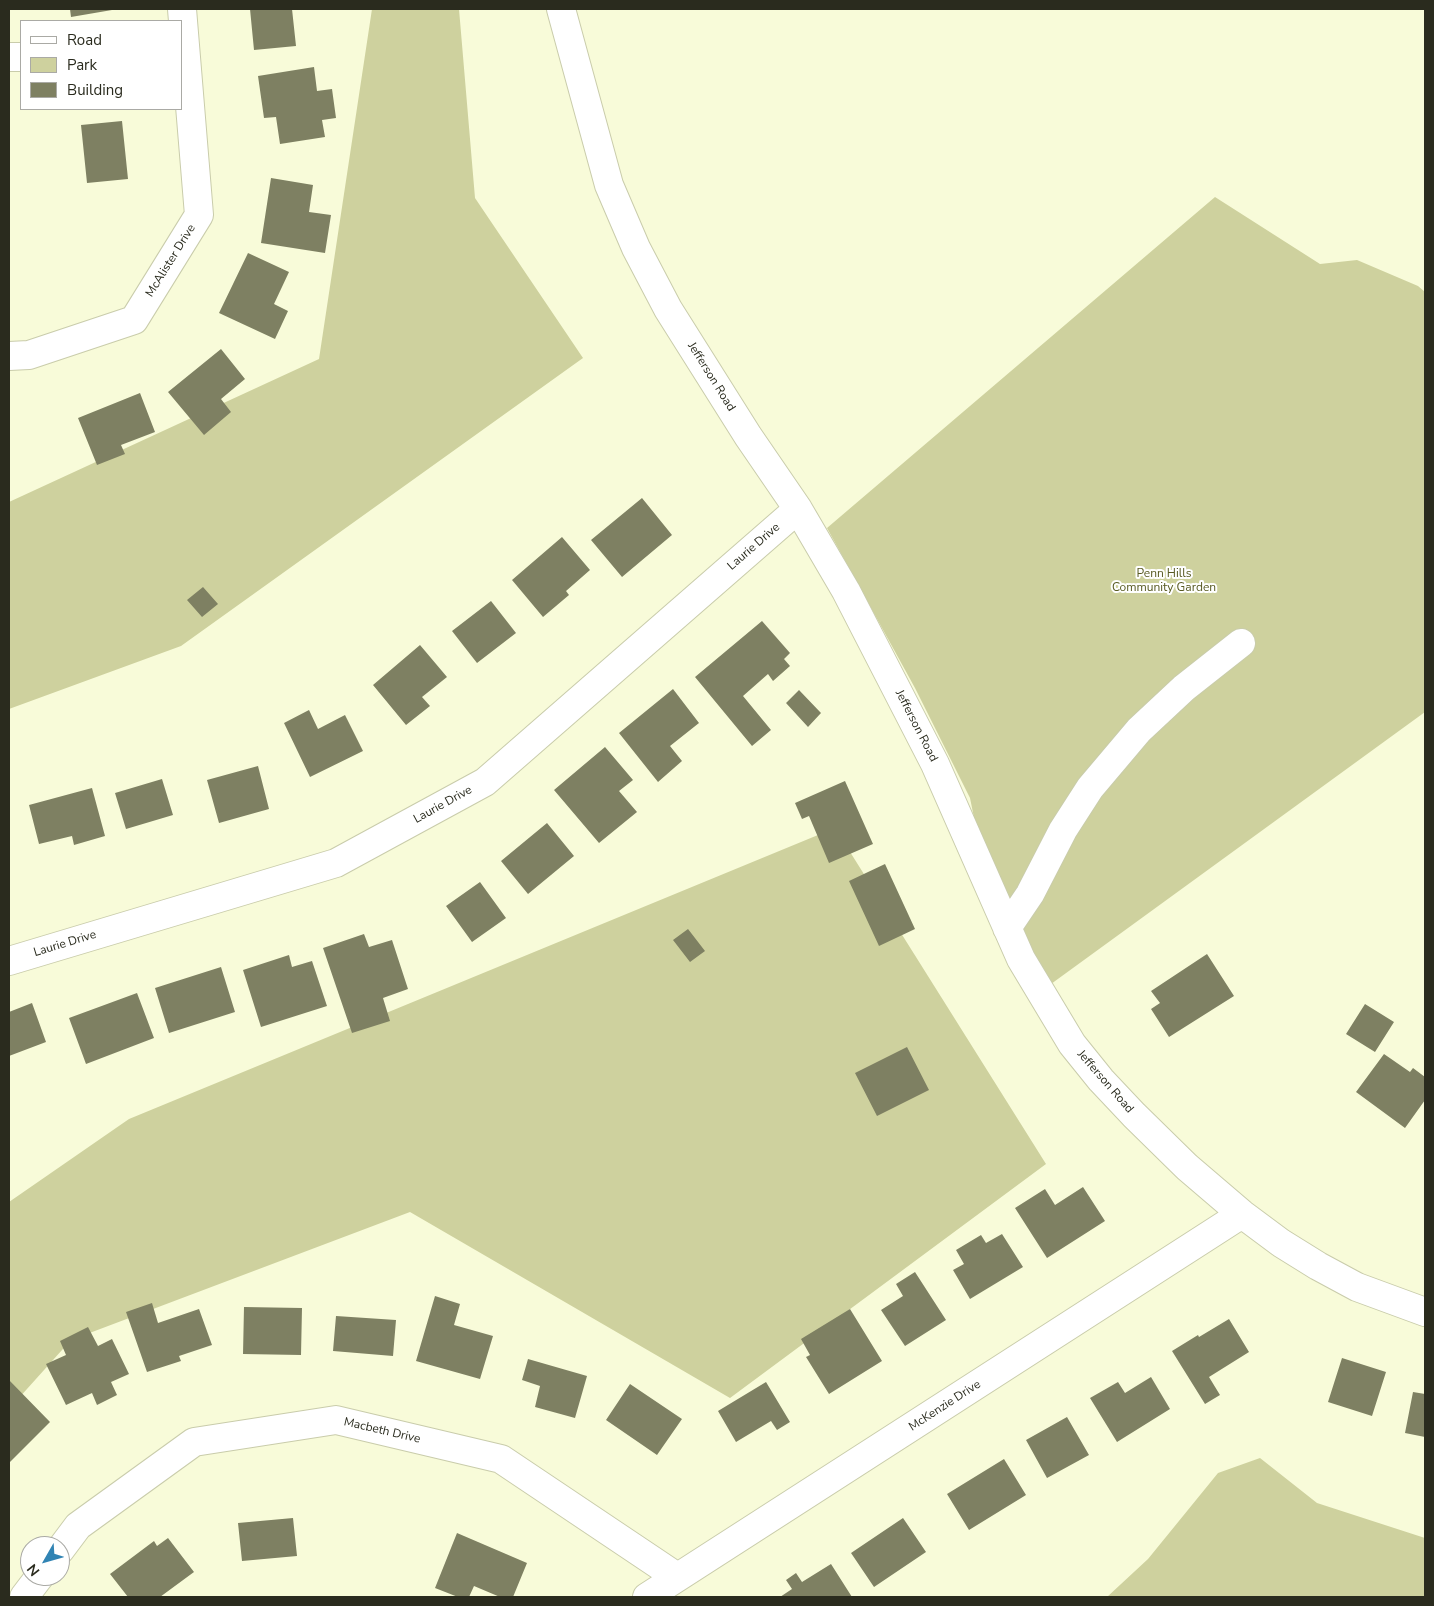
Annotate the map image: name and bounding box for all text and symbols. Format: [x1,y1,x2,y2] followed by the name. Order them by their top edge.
[20,20,182,110] legend
[67,30,102,50] text: Road
[67,55,97,75] text: Park
[67,80,123,100] text: Building
[143,222,199,300] street label: McAlister Drive
[684,340,738,414] street label: Jefferson Road
[725,520,783,574] street label: Laurie Drive
[1112,567,1216,595] park label: Penn Hills Community Garden
[892,688,940,764] street label: Jefferson Road
[411,783,475,827] street label: Laurie Drive
[32,928,98,960] street label: Laurie Drive
[1074,1048,1136,1116] street label: Jefferson Road
[906,1377,984,1435] street label: McKenzie Drive
[342,1415,422,1447] street label: Macbeth Drive
[20,1536,70,1586] north arrow
[23,1560,44,1580] text: N

